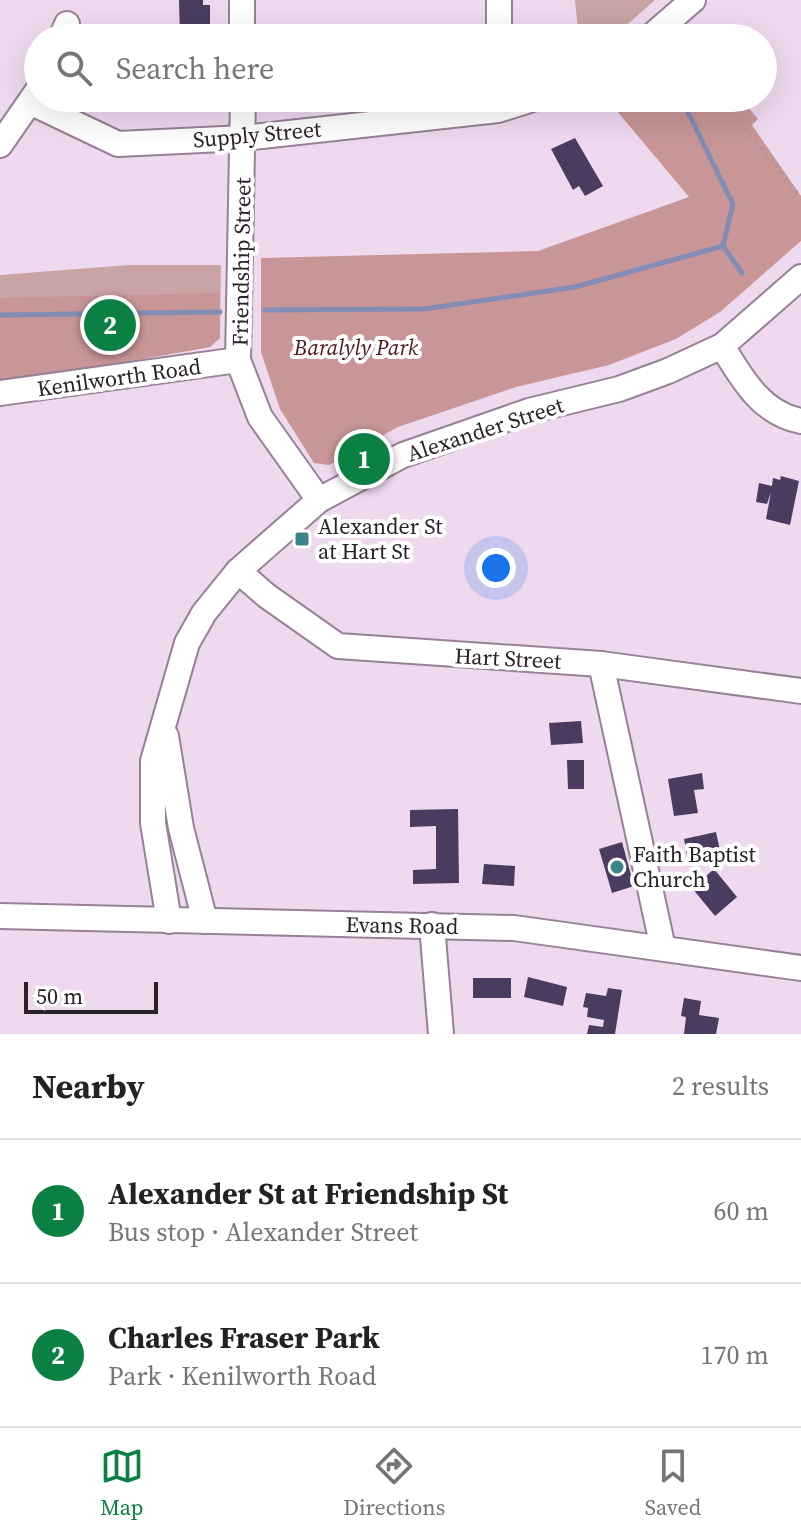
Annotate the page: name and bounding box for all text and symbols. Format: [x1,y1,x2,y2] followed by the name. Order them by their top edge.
[24,24,777,112] search box
[52,46,96,90] icon: search
[116,48,274,89] text: Search here
[192,113,323,155] street label: Supply Street
[225,176,257,347] street label: Friendship Street
[84,295,136,355] pin: 2
[293,332,419,362] park label: Baralyly Park
[35,351,203,403] street label: Kenilworth Road
[403,389,568,468] street label: Alexander Street
[338,429,390,489] pin: 1
[318,511,443,566] place label: Alexander St at Hart St
[293,530,311,548] marker: Alexander St at Hart St
[476,548,516,588] your location
[454,640,563,676] street label: Hart Street
[633,839,757,894] place label: Faith Baptist Church
[608,858,626,876] marker: Faith Baptist Church
[345,909,459,941] street label: Evans Road
[24,978,158,1014] scale bar
[36,981,83,1011] text: 50 m
[32,1063,145,1109] text: Nearby
[672,1068,769,1104] text: 2 results
[108,1173,508,1214] text: Alexander St at Friendship St
[51,1193,65,1229] text: 1
[714,1193,769,1229] text: 60 m
[108,1214,418,1250] text: Bus stop · Alexander Street
[108,1317,380,1358] text: Charles Fraser Park
[51,1337,65,1373] text: 2
[701,1337,769,1373] text: 170 m
[108,1358,377,1394] text: Park · Kenilworth Road
[100,1444,144,1522] tab: Map
[343,1444,445,1522] tab: Directions
[645,1444,701,1522] tab: Saved

